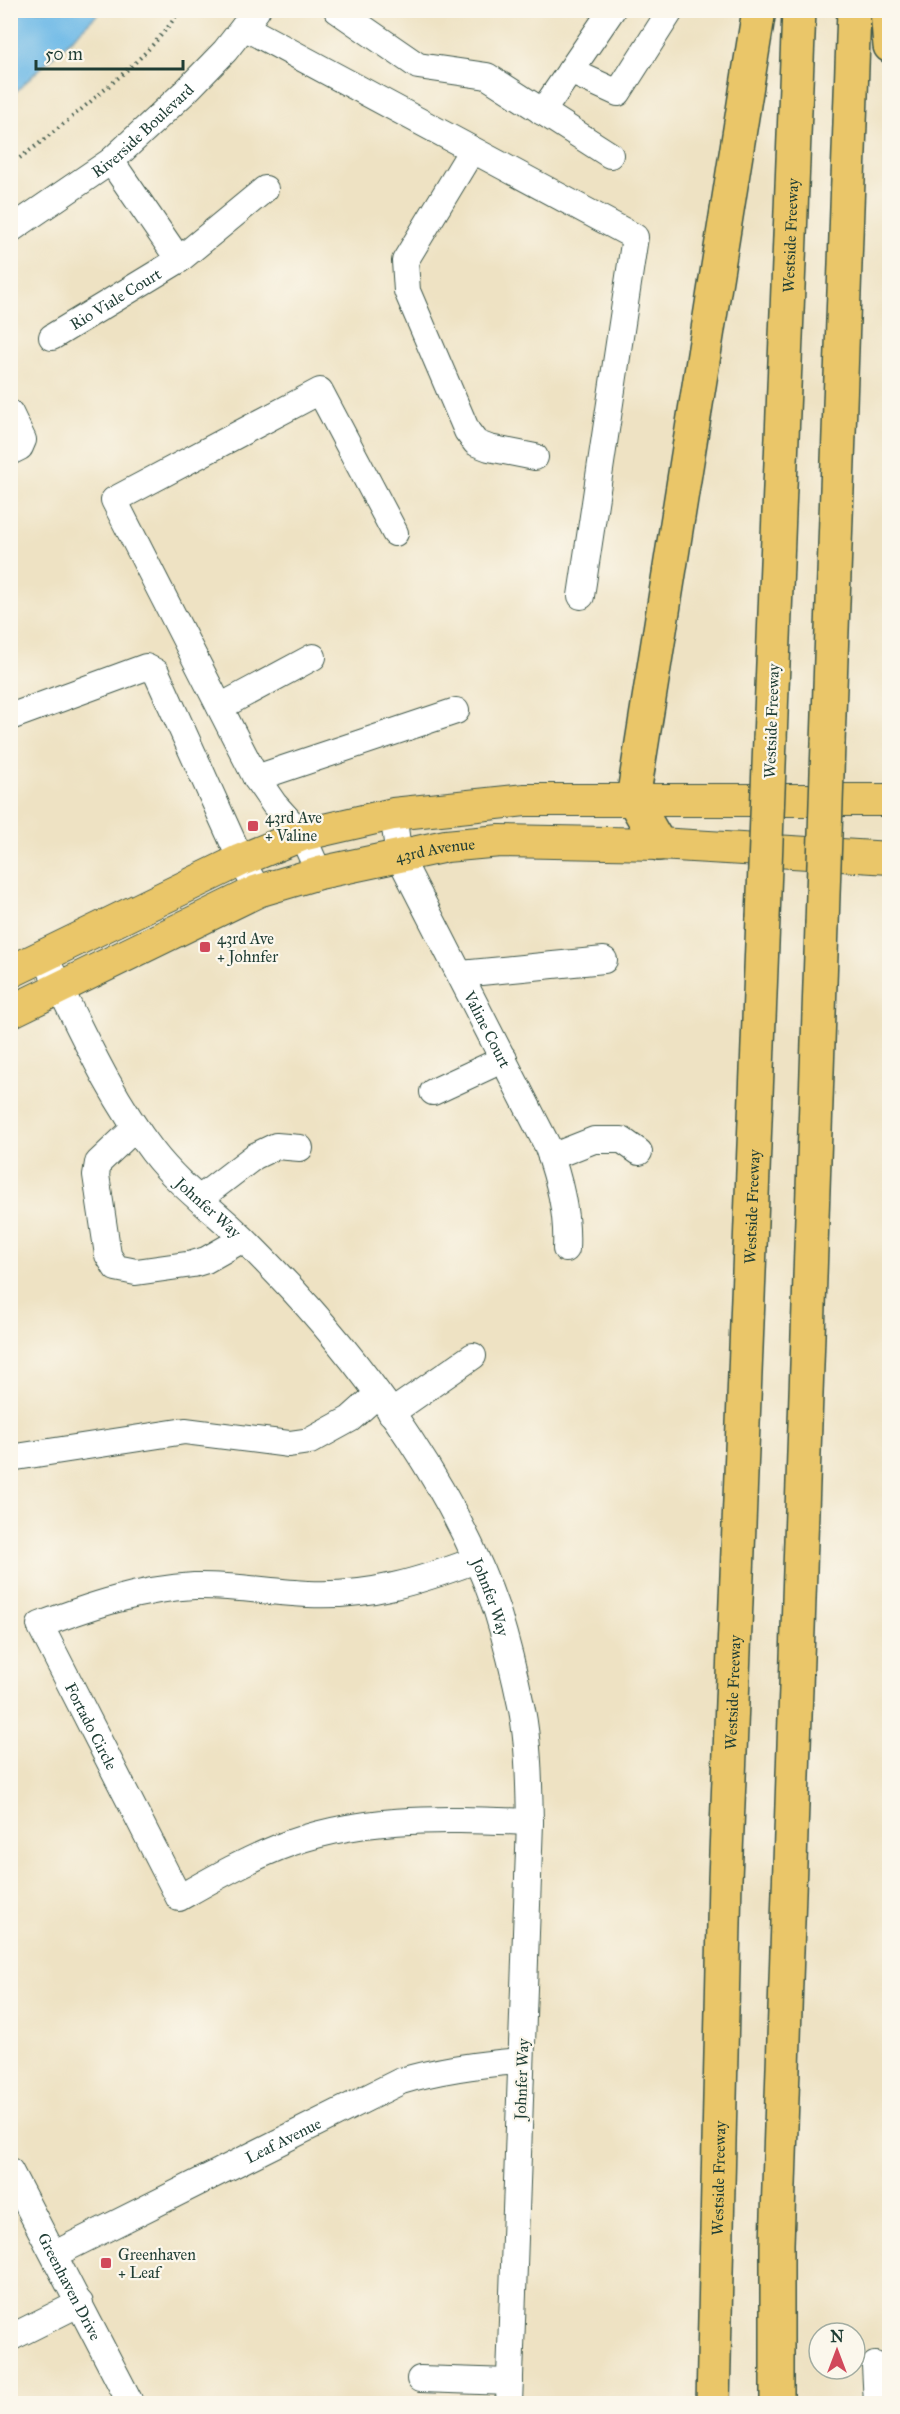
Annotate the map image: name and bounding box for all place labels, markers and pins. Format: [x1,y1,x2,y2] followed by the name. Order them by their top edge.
[265,808,322,845] place label: 43rd Ave + Valine
[246,819,260,833] marker: 43rd Ave + Valine
[217,929,278,967] place label: 43rd Ave + Johnfer
[198,940,212,954] marker: 43rd Ave + Johnfer
[118,2245,196,2282] place label: Greenhaven + Leaf
[99,2256,113,2270] marker: Greenhaven + Leaf

